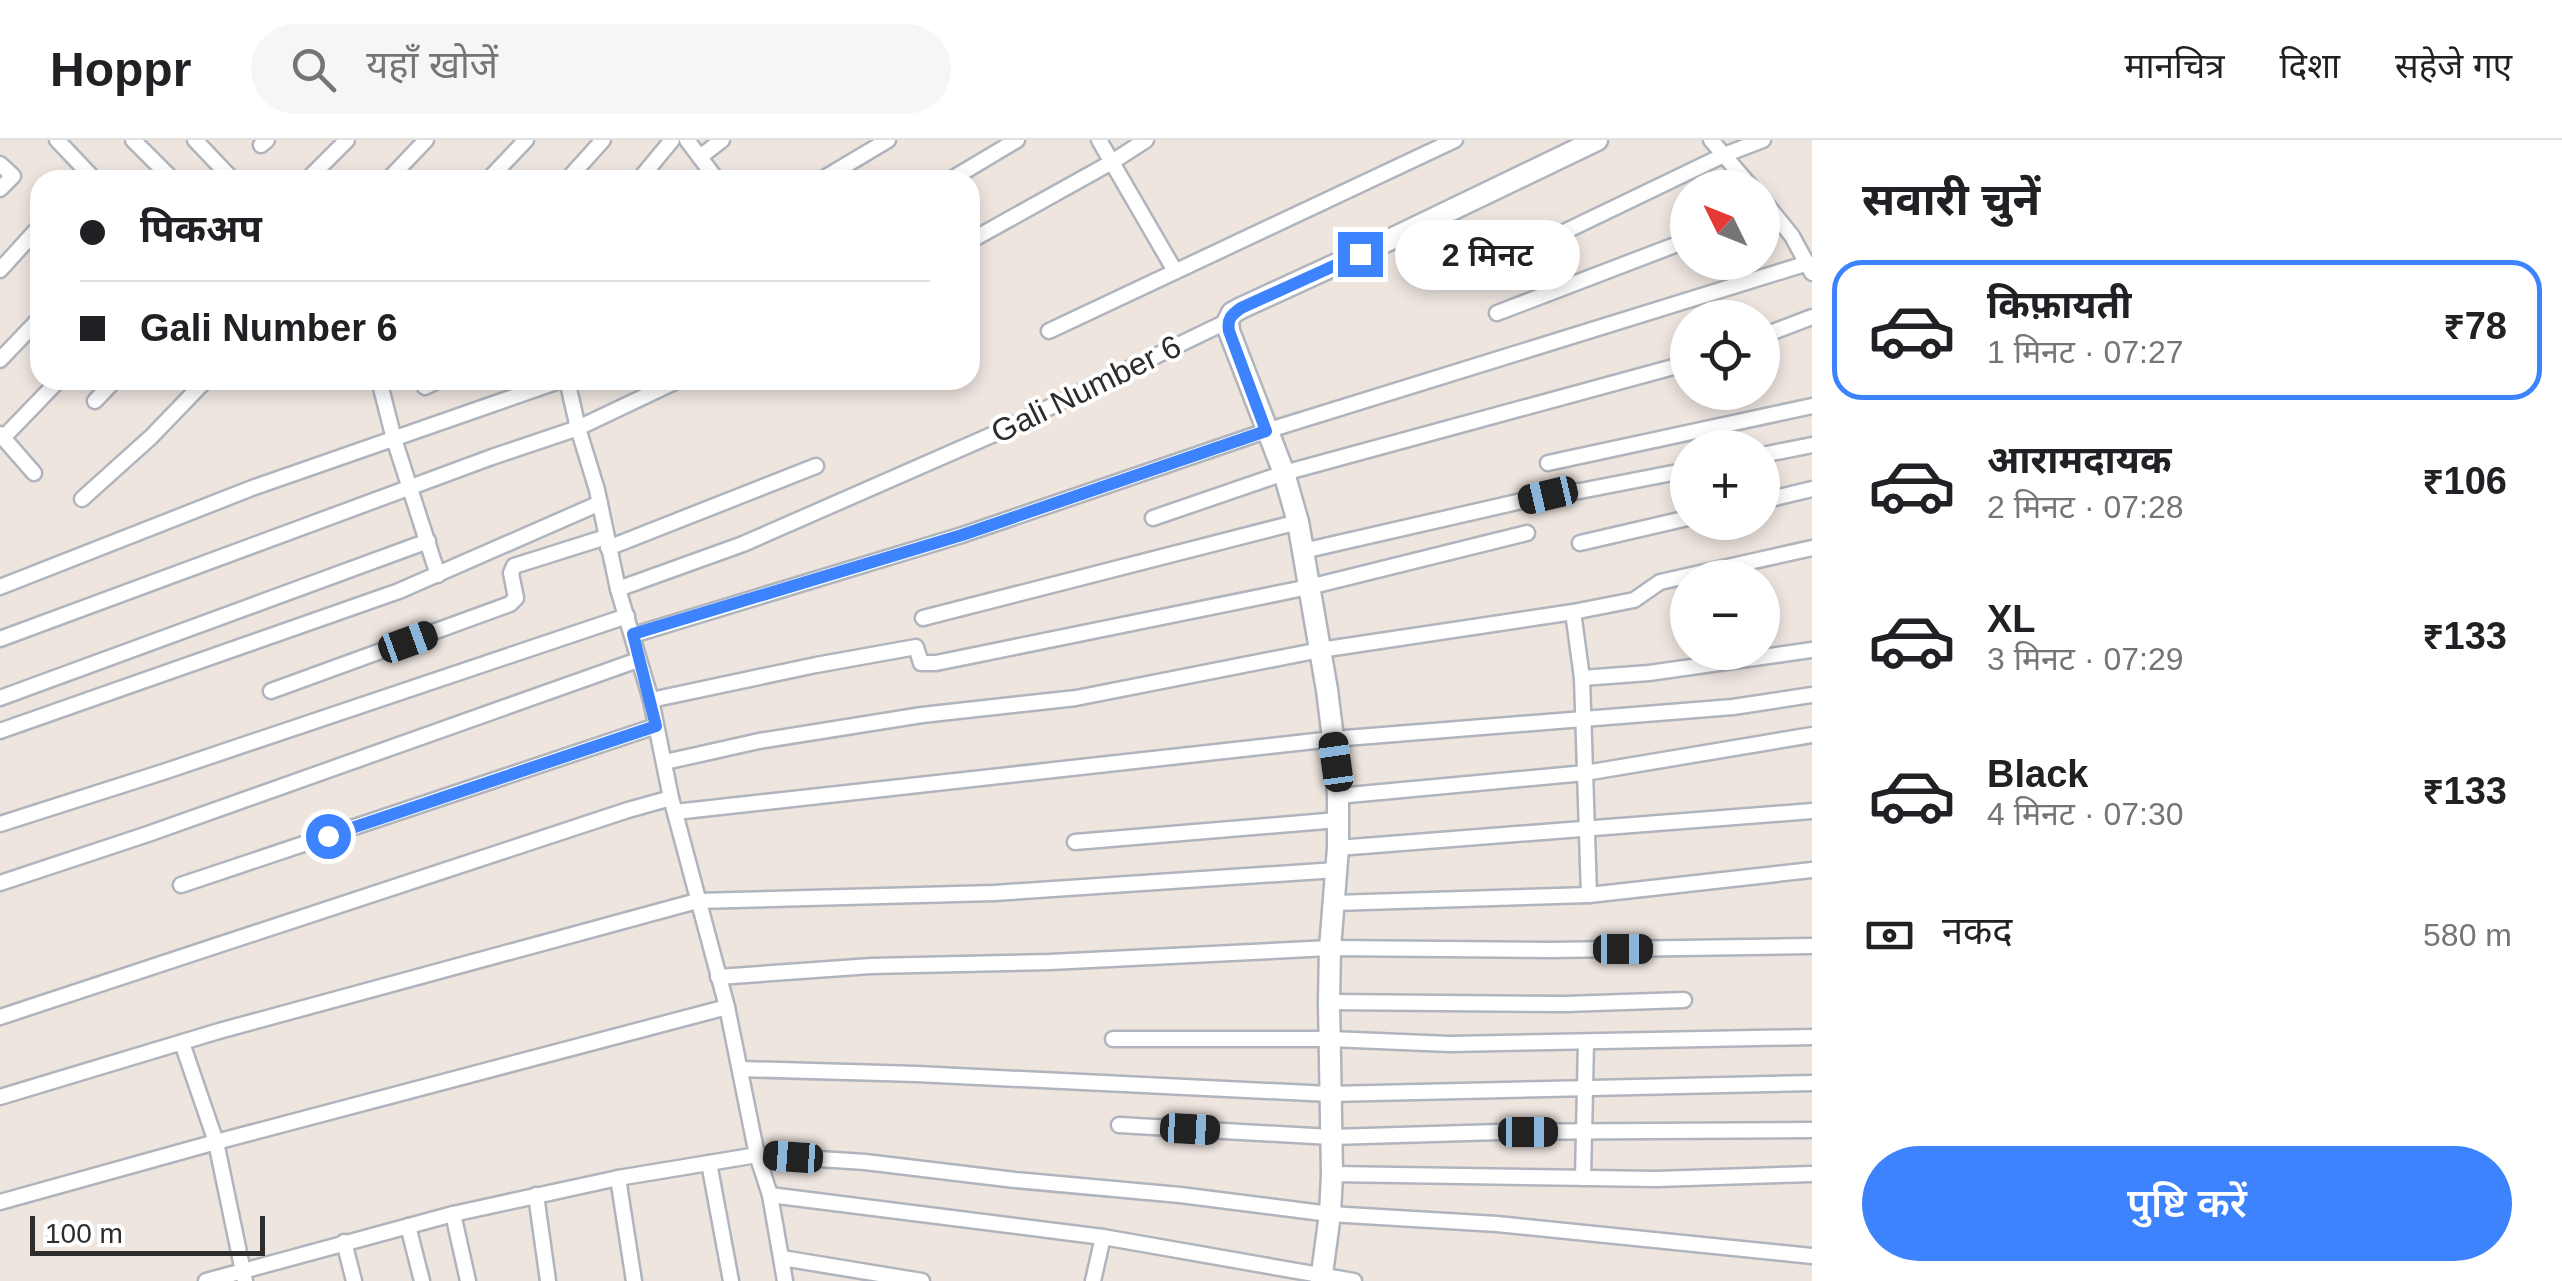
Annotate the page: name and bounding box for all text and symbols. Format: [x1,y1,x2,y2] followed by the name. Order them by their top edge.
[251,24,951,114] search box
[286,42,341,97] icon: search
[50,43,191,96] text: Hoppr
[366,44,498,86] text: यहाँ खोजें
[2124,46,2224,85] text: मानचित्र
[2279,46,2340,85] text: दिशा
[2395,46,2512,85] text: सहेजे गए
[1670,170,1780,280] north arrow
[1670,170,1780,670] map controls
[1862,174,2040,225] text: सवारी चुनें
[140,208,262,250] text: पिकअप
[1395,219,1580,289] callout: 2 मिनट
[1338,232,1383,277] route end
[1442,237,1533,273] text: 2 मिनट
[1987,284,2131,326] text: किफ़ायती
[1867,285,1957,375] icon: car
[1670,300,1780,410] button: locate
[2443,305,2507,347] text: ₹78
[140,307,398,349] text: Gali Number 6
[985,328,1187,450] street label: Gali Number 6
[1987,334,2184,370] text: 1 मिनट · 07:27
[1670,430,1780,540] button: +
[1987,439,2171,481] text: आरामदायक
[1867,440,1957,530] icon: car
[2422,460,2507,502] text: ₹106
[1515,474,1581,516] car
[1987,489,2184,525] text: 2 मिनट · 07:28
[1670,560,1780,670] button: −
[1867,595,1957,685] icon: car
[1987,598,2036,640] text: XL
[2422,615,2507,657] text: ₹133
[375,618,441,666] car
[1987,641,2184,677] text: 3 मिनट · 07:29
[1317,730,1355,794] car
[1867,750,1957,840] icon: car
[1987,753,2088,795] text: Black
[2422,770,2507,812] text: ₹133
[1987,796,2184,832] text: 4 मिनट · 07:30
[306,814,351,859] route start
[1862,908,1917,963] icon: cash
[1942,910,2012,952] text: नकद
[2423,917,2512,953] text: 580 m
[1593,934,1653,964] car
[1159,1112,1221,1146] car
[1498,1117,1558,1147] car
[762,1140,824,1174] car
[1862,1146,2512,1261] button: पुष्टि करें
[30,1211,265,1256] scale bar
[45,1218,123,1249] text: 100 m

